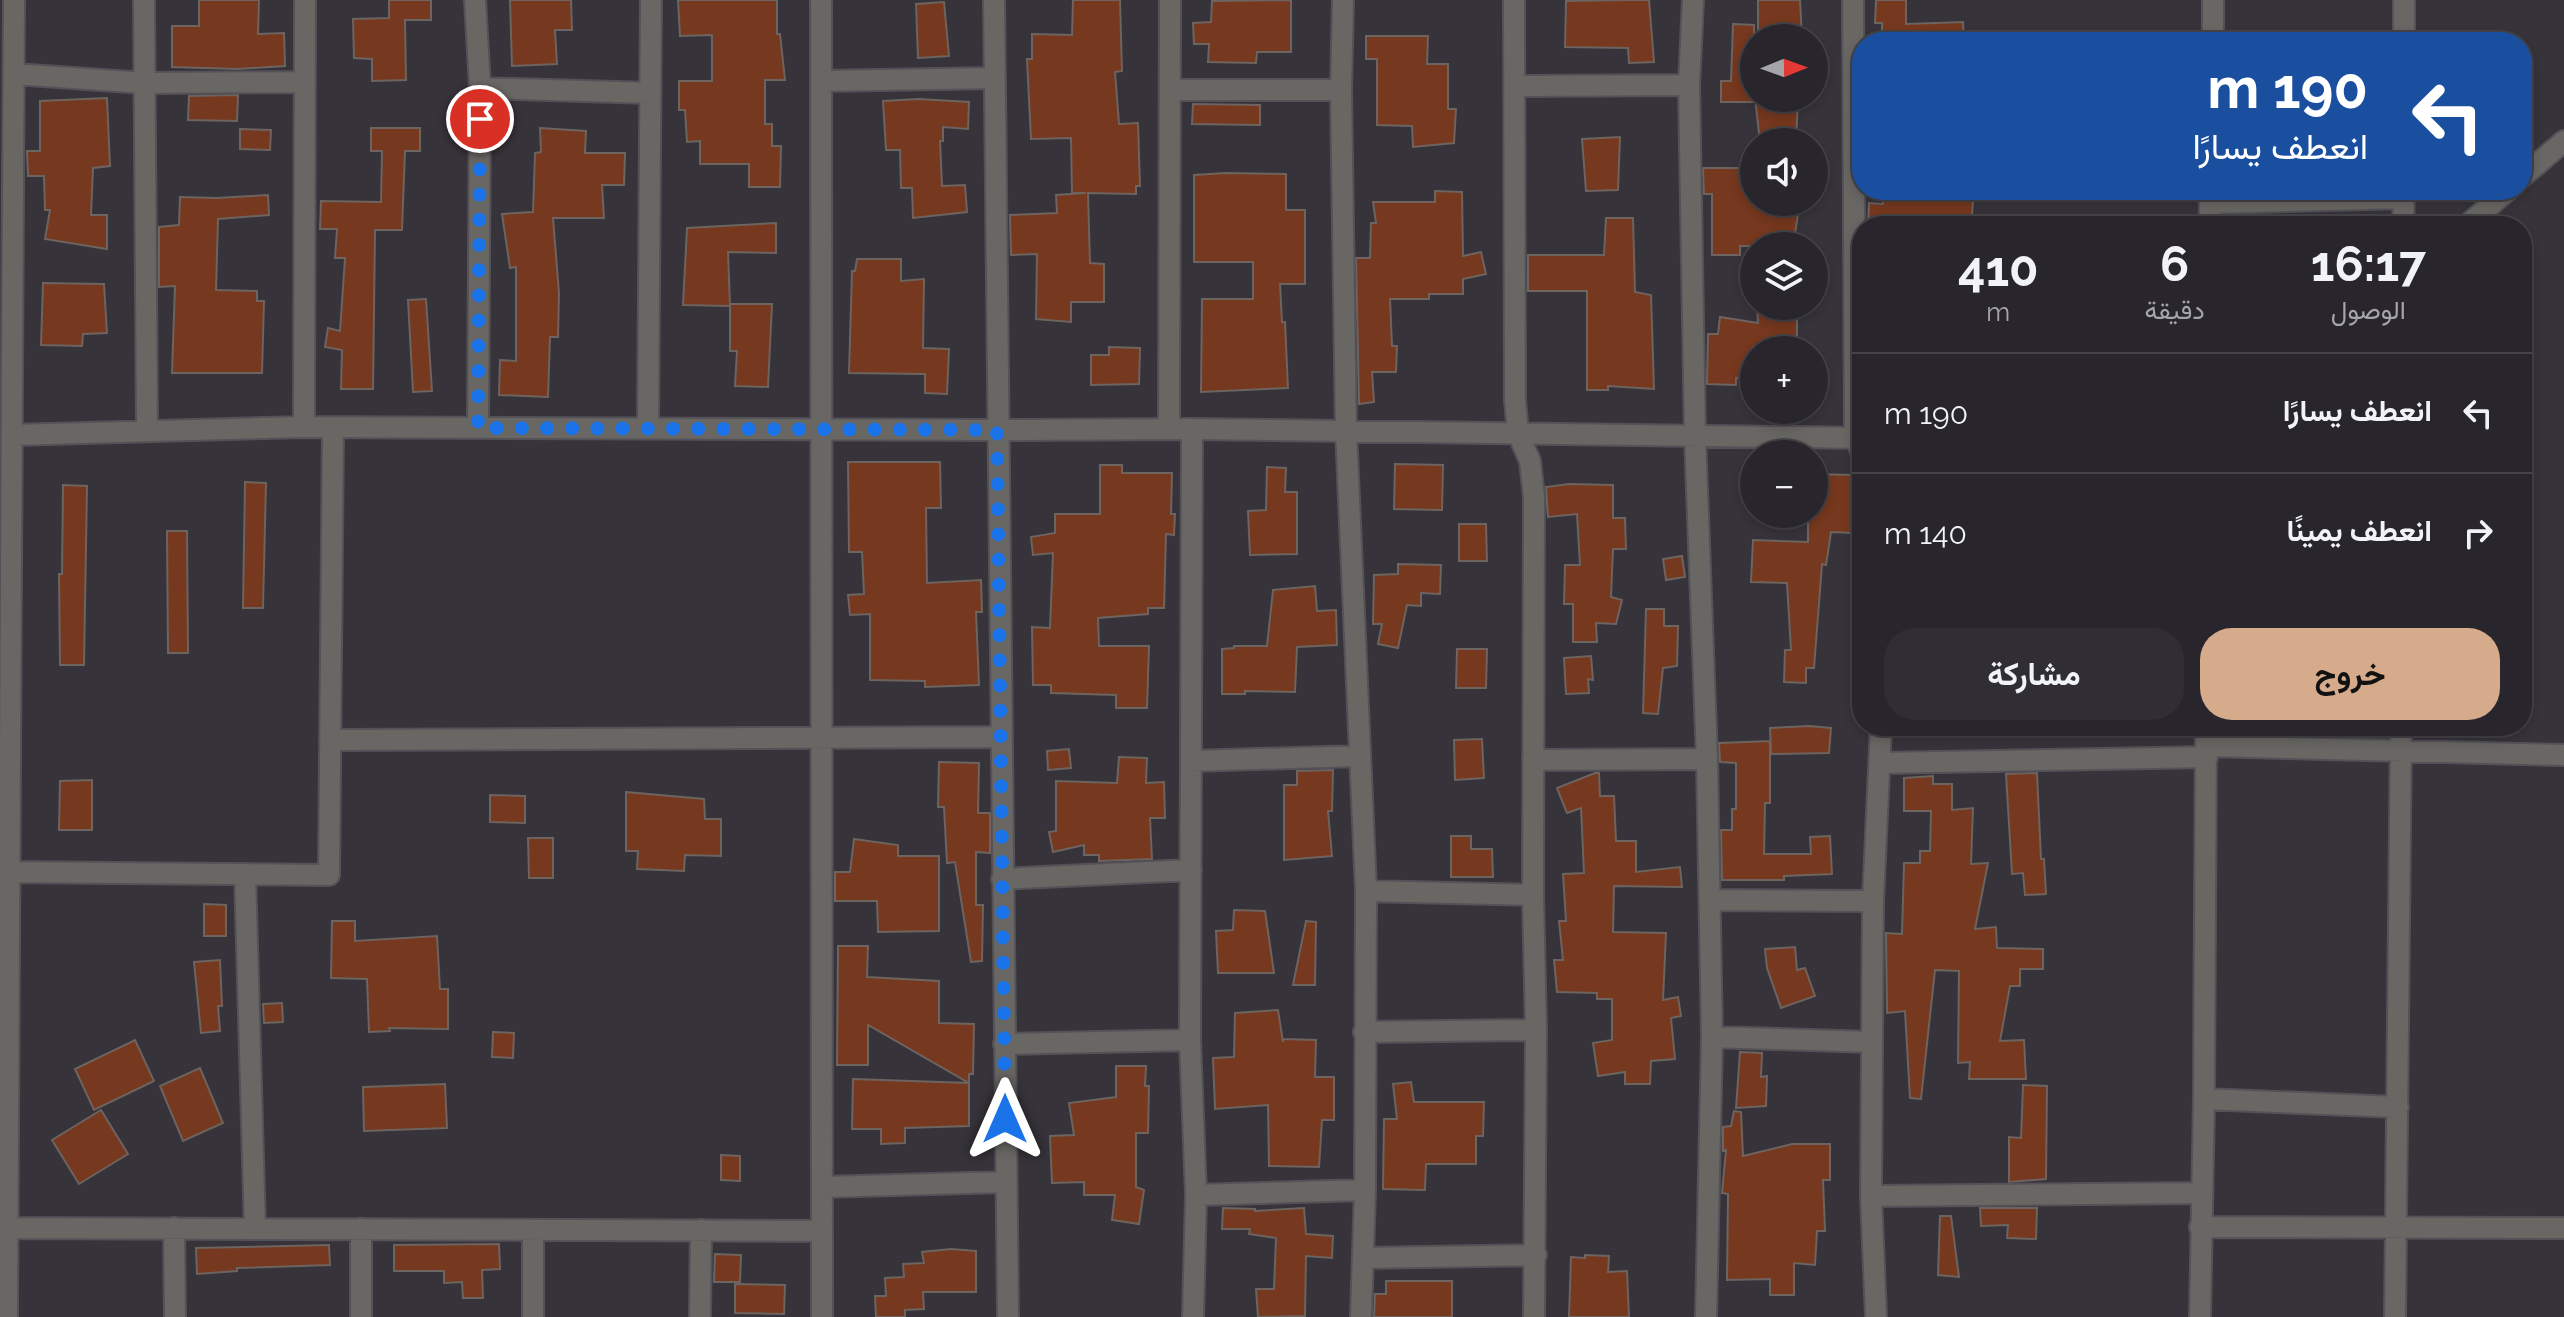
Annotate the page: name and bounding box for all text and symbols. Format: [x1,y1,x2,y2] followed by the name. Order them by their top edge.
[1740,24,1828,112] north arrow
[1740,24,1828,528] map controls
[2207,55,2368,121] text: 190 m
[2396,64,2500,168] icon: left
[446,85,514,153] pin
[458,97,502,141] icon: arrive
[2193,125,2368,167] text: انعطف يسارًا
[1740,128,1828,216] button: sound
[1740,232,1828,320] button: layers
[2160,236,2189,292] text: 6
[2311,236,2426,292] text: 16:17
[1958,241,2039,297] text: 410
[2145,295,2205,325] text: دقيقة
[2331,295,2406,325] text: الوصول
[1986,297,2010,327] text: m
[1740,336,1828,424] button: +
[2456,391,2500,435] icon: left
[2283,393,2432,428] text: انعطف يسارًا
[1884,396,1968,431] text: 190 m
[1740,440,1828,528] button: −
[2456,511,2500,555] icon: right
[2287,513,2432,548] text: انعطف يمينًا
[1884,516,1967,551] text: 140 m
[1884,628,2184,720] button: مشاركة
[2200,628,2500,720] button: خروج
[963,1077,1047,1161] position arrow

